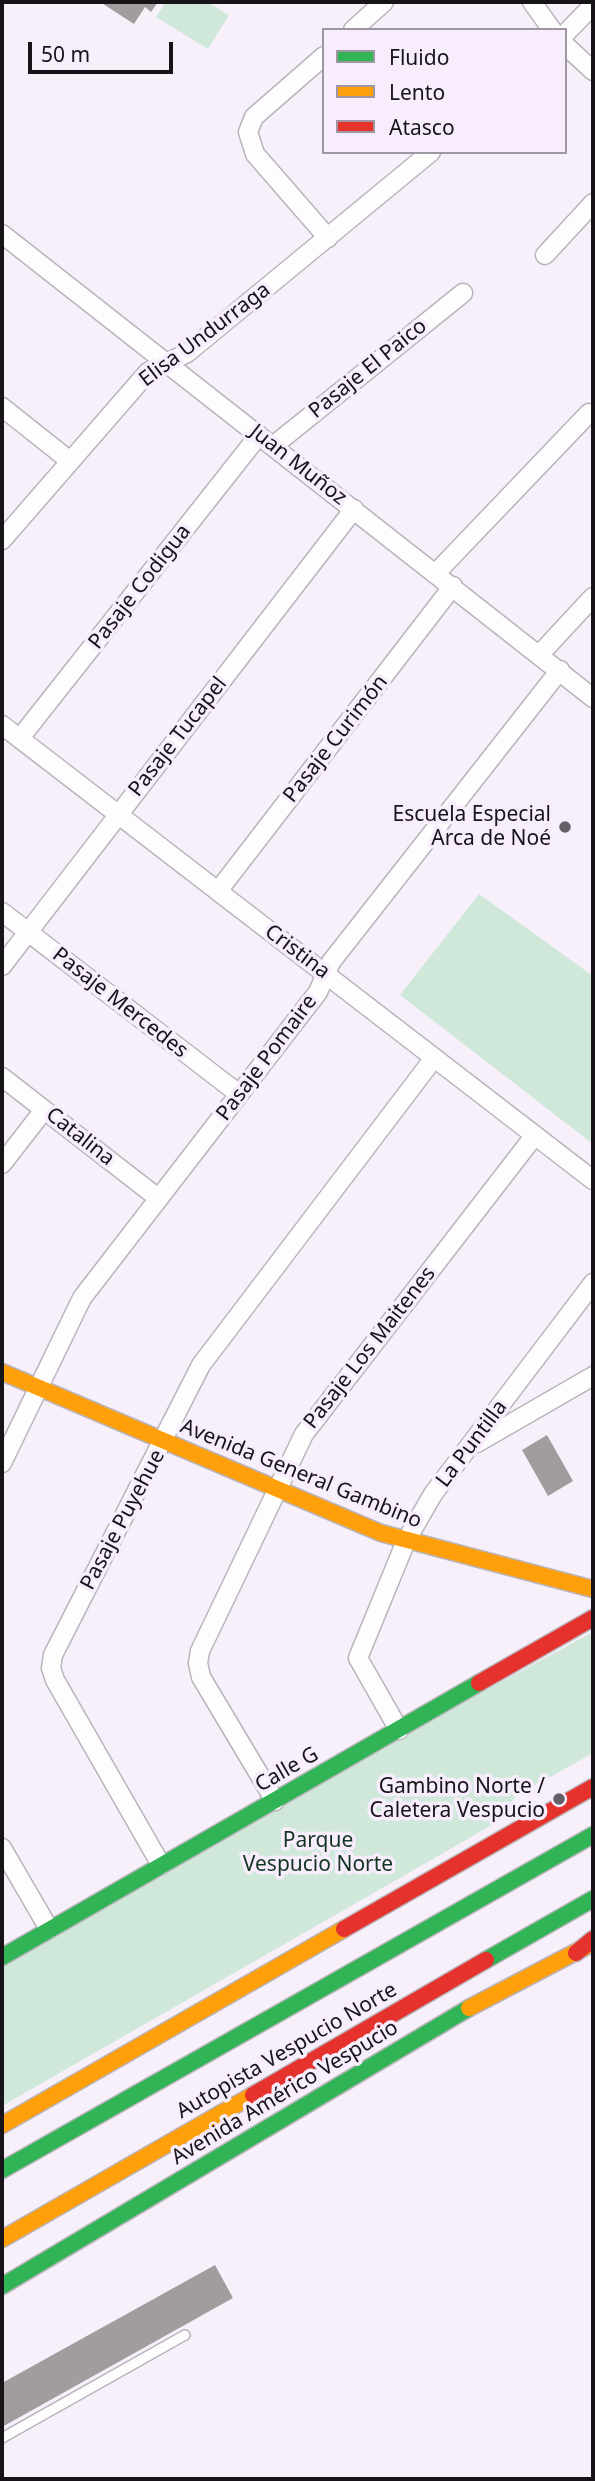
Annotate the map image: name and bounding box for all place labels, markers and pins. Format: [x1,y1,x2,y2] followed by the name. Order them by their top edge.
[393,802,551,852] place label: Escuela Especial Arca de Noé
[557,819,573,835] marker: Escuela Especial Arca de Noé
[370,1774,545,1824] place label: Gambino Norte / Caletera Vespucio
[551,1791,567,1807] marker: Gambino Norte / Caletera Vespucio

